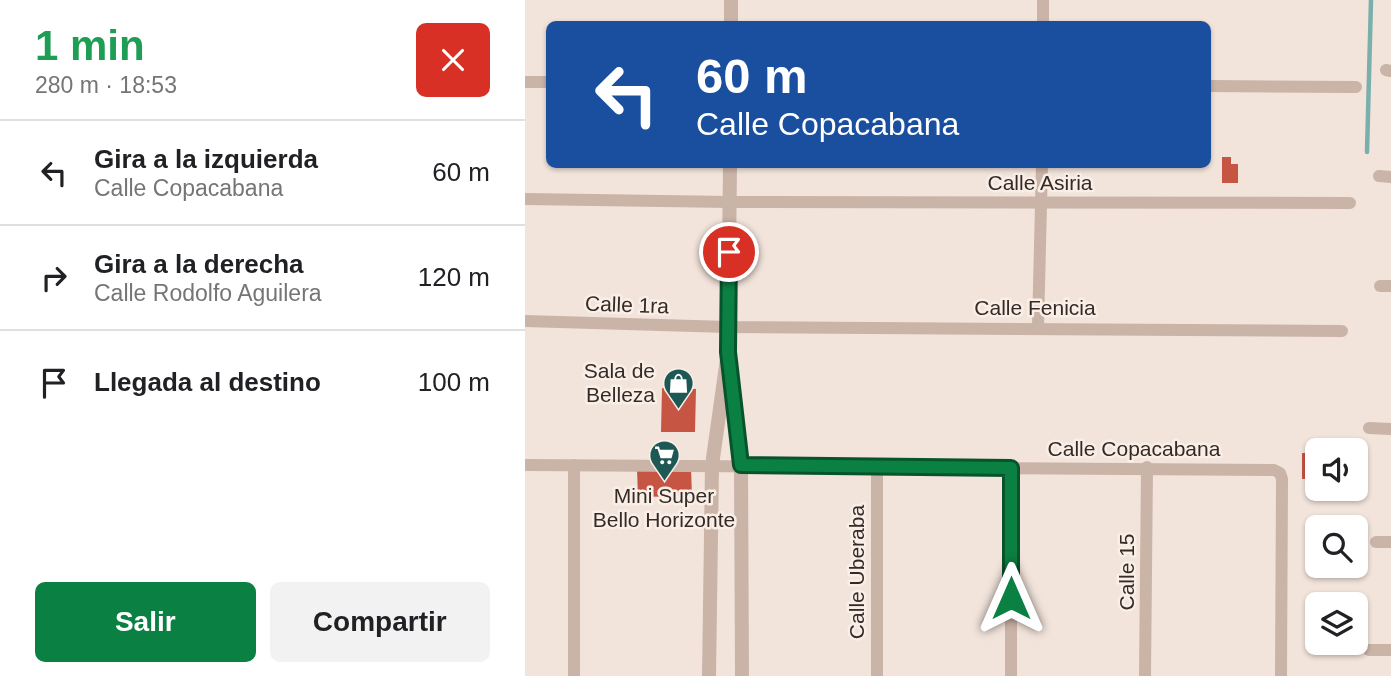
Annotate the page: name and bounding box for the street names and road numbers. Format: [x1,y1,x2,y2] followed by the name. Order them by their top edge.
[987,171,1093,194] street label: Calle Asiria
[585,292,670,317] street label: Calle 1ra
[974,296,1096,319] street label: Calle Fenicia
[1048,437,1221,460] street label: Calle Copacabana
[845,505,868,639] street label: Calle Uberaba
[1115,533,1138,611] street label: Calle 15

